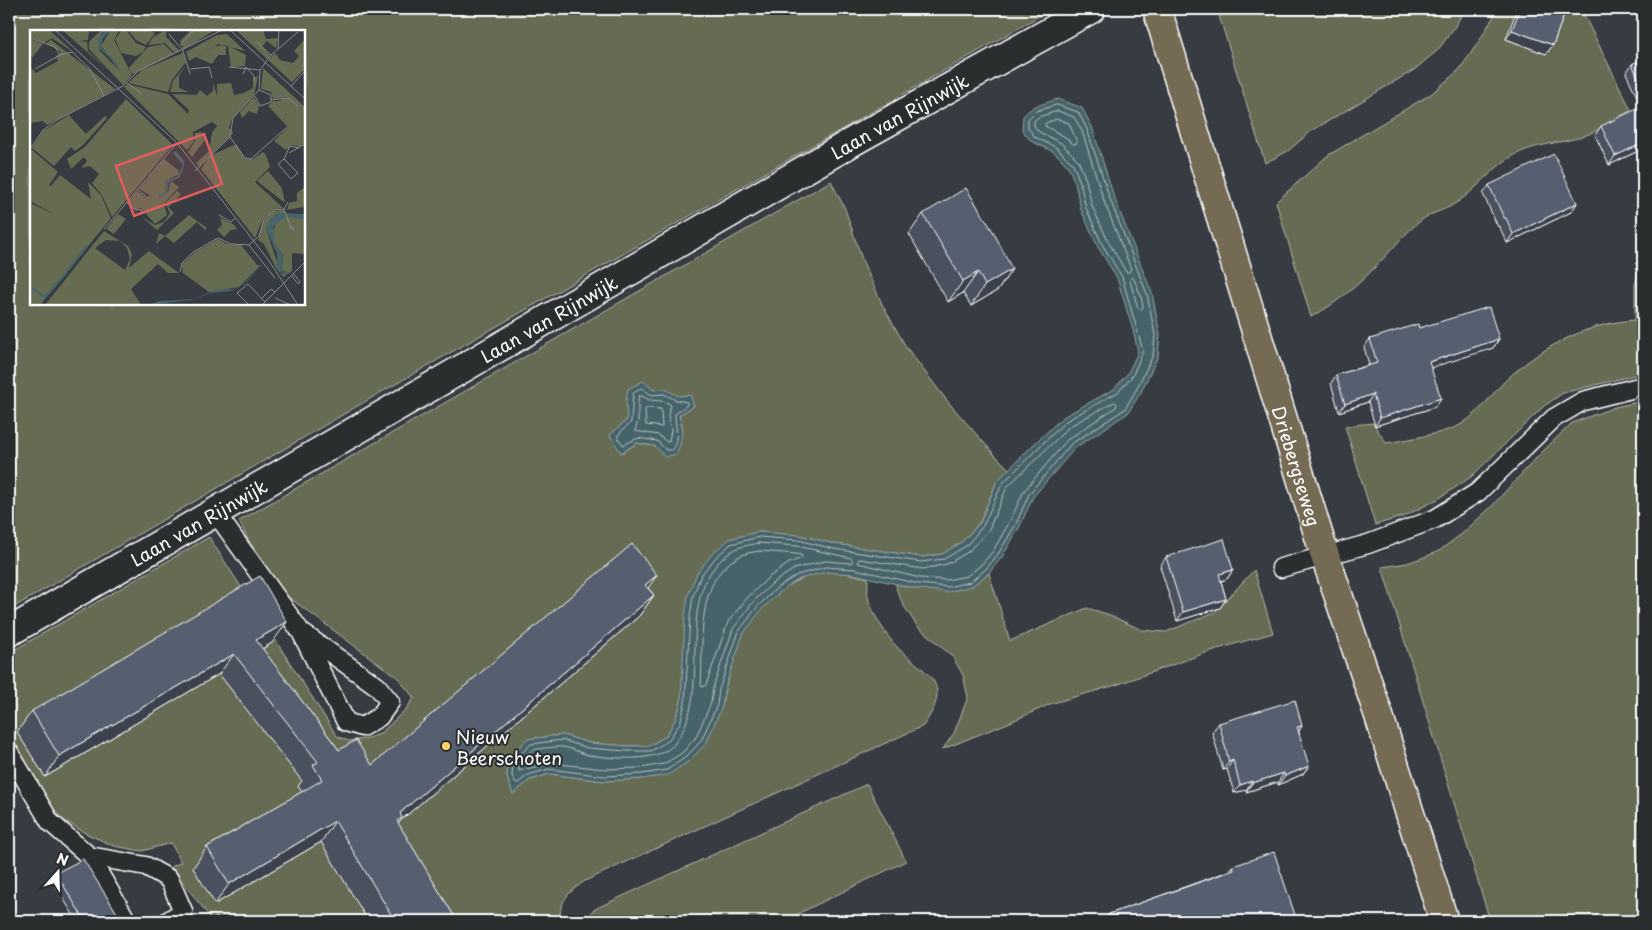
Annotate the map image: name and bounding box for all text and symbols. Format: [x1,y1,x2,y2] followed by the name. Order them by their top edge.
[30,30,305,305] inset map
[825,66,973,165] street label: Laan van Rijnwijk
[475,268,622,369] street label: Laan van Rijnwijk
[1266,402,1329,530] street label: Driebergseweg
[125,472,272,572] street label: Laan van Rijnwijk
[456,723,562,771] place label: Nieuw Beerschoten
[440,740,452,752] marker: Nieuw Beerschoten
[32,848,82,898] north arrow
[54,848,71,871] text: N

